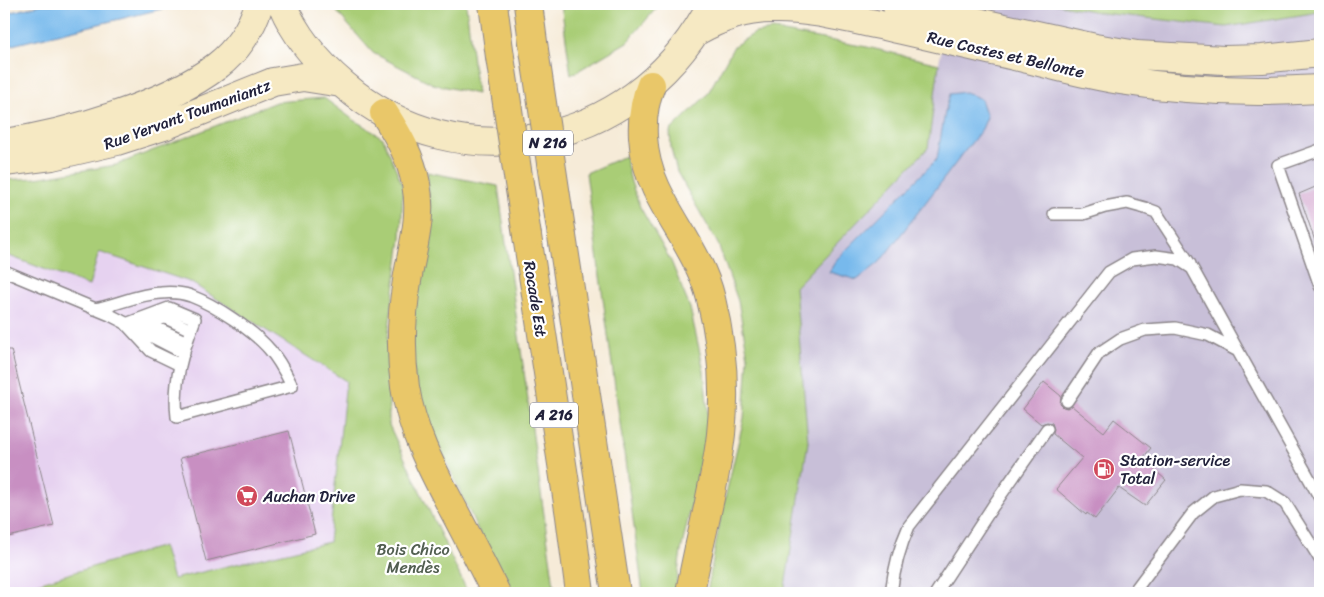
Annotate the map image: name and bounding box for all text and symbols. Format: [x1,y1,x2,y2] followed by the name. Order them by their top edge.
[925,22,1087,87] street label: Rue Costes et Bellonte
[99,71,275,158] street label: Rue Yervant Toumaniantz
[523,130,573,156] road number: N 216
[515,259,556,339] street label: Rocade Est
[530,402,578,428] road number: A 216
[1120,446,1230,493] place label: Station-service Total
[1092,457,1116,481] fuel station icon: Station-service Total
[262,482,356,511] place label: Auchan Drive
[235,484,259,508] supermarket icon: Auchan Drive
[376,535,450,582] park label: Bois Chico Mendès

